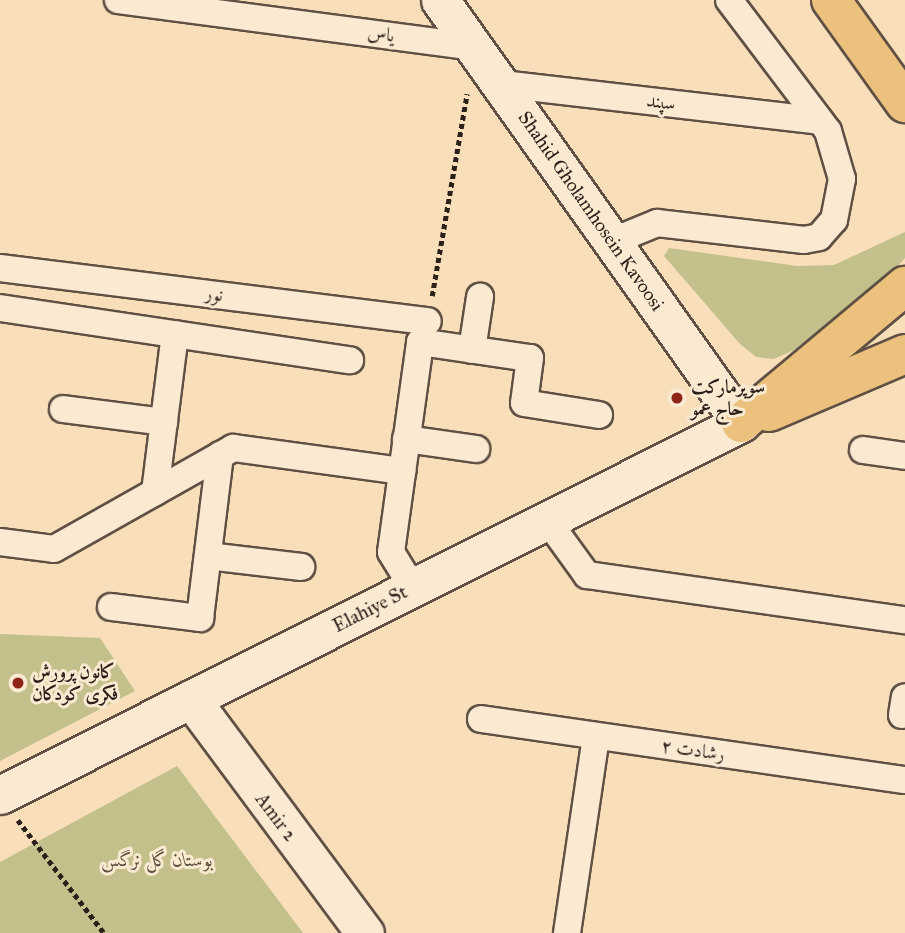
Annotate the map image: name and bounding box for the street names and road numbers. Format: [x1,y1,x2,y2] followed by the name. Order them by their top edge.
[366,21,396,47] street label: یاس
[645,89,677,115] street label: سپند
[513,107,669,315] street label: Shahid Gholamhosein Kavoosi
[204,282,224,306] street label: نور
[329,581,411,637] street label: Elahiye St
[660,734,726,766] street label: رشادت ۲
[250,788,302,846] street label: Amir 2

